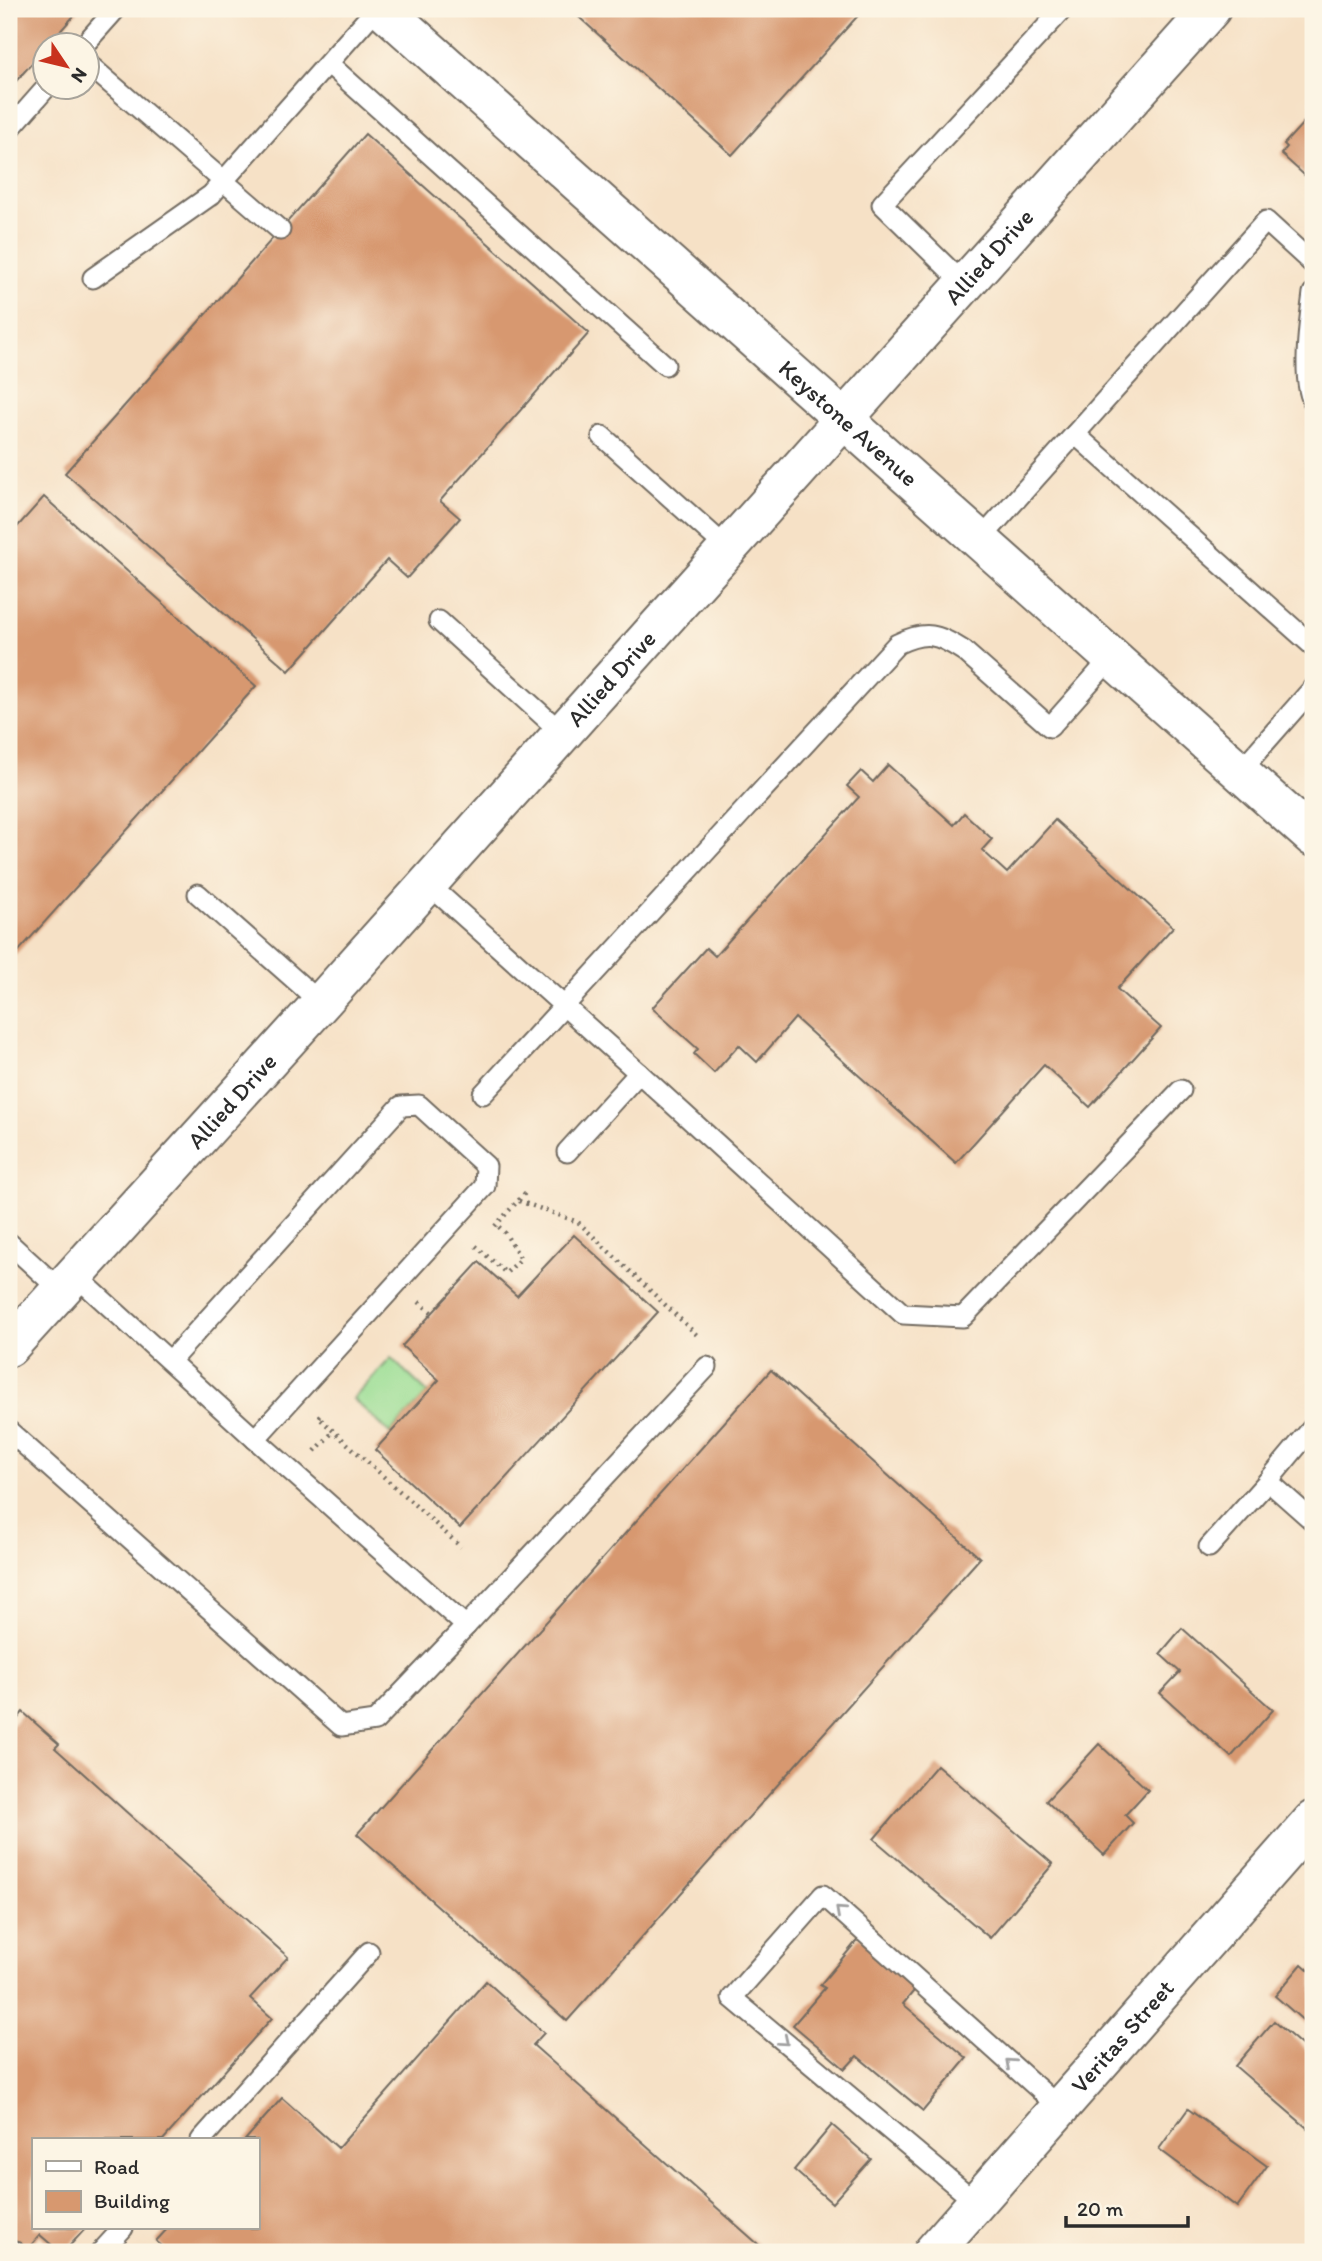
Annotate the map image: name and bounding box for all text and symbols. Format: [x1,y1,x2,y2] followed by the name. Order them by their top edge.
[32,32,102,102] north arrow
[66,64,93,87] text: N
[938,202,1039,311] street label: Allied Drive
[773,353,924,492] street label: Keystone Avenue
[561,624,662,732] street label: Allied Drive
[181,1047,282,1155] street label: Allied Drive
[835,1907,848,1919] one-way arrow
[1065,1973,1180,2099] street label: Veritas Street
[775,2033,788,2045] one-way arrow
[1005,2058,1018,2071] one-way arrow
[32,2138,259,2230] legend
[94,2154,140,2179] text: Road
[1066,2184,1189,2228] scale bar
[94,2188,170,2213] text: Building
[1077,2196,1124,2221] text: 20 m

